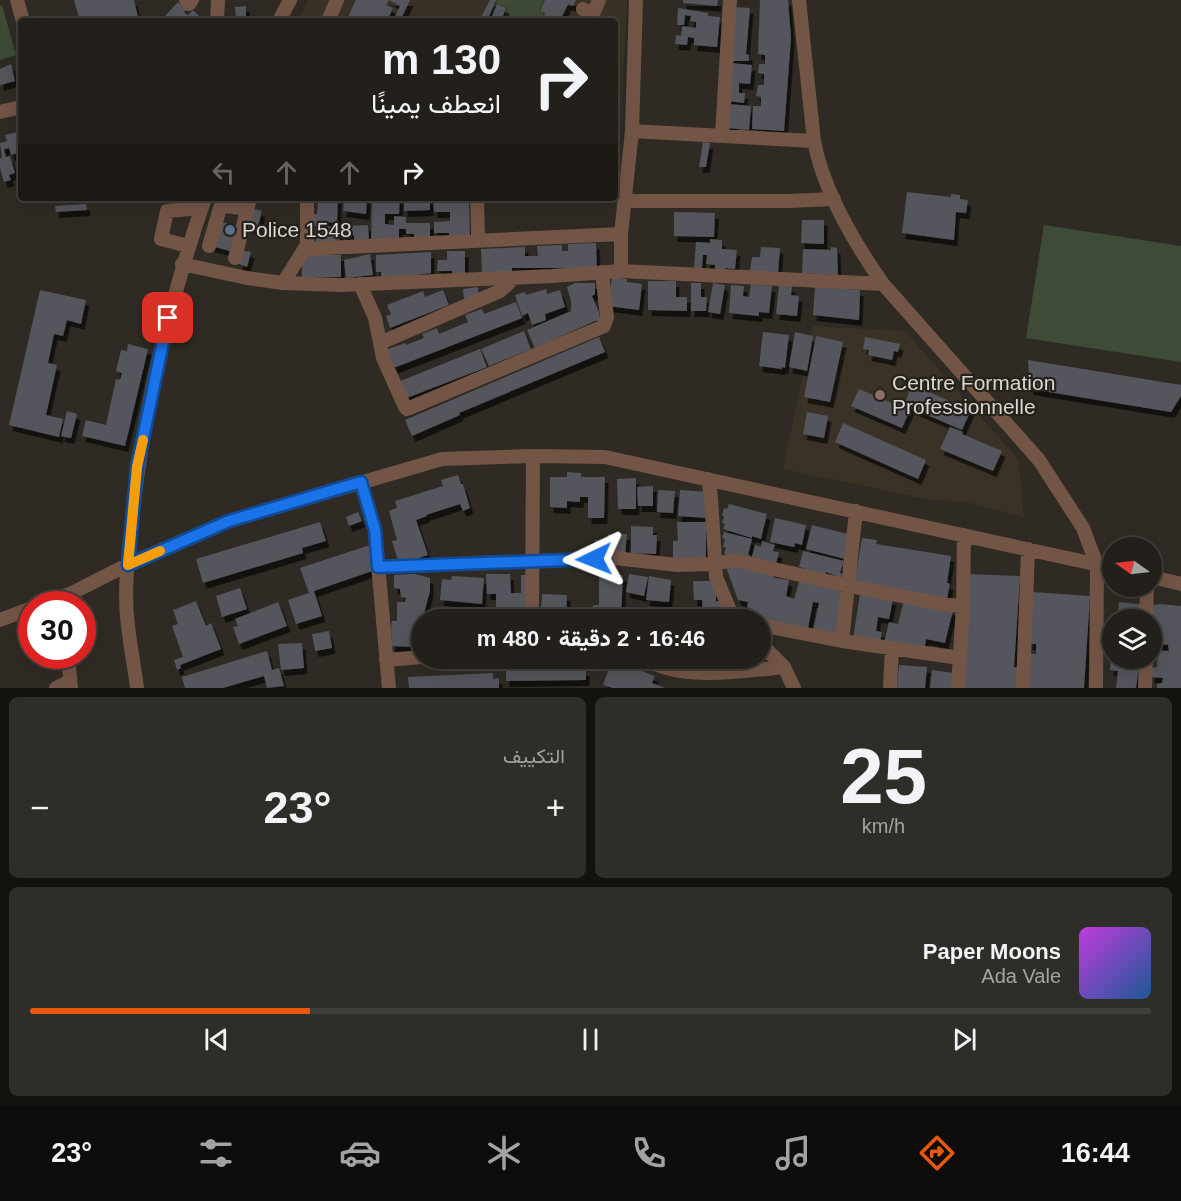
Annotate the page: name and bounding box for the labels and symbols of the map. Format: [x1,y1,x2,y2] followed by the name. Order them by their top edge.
[242,218,352,241] place label: Police 1548
[223,223,237,237] marker: Police 1548
[142,292,193,343] pin
[892,371,1055,418] place label: Centre Formation Professionnelle
[873,388,887,402] marker: Centre Formation Professionnelle
[562,527,626,591] position arrow
[1102,537,1162,597] north arrow
[18,591,96,669] speed limit sign: 30

